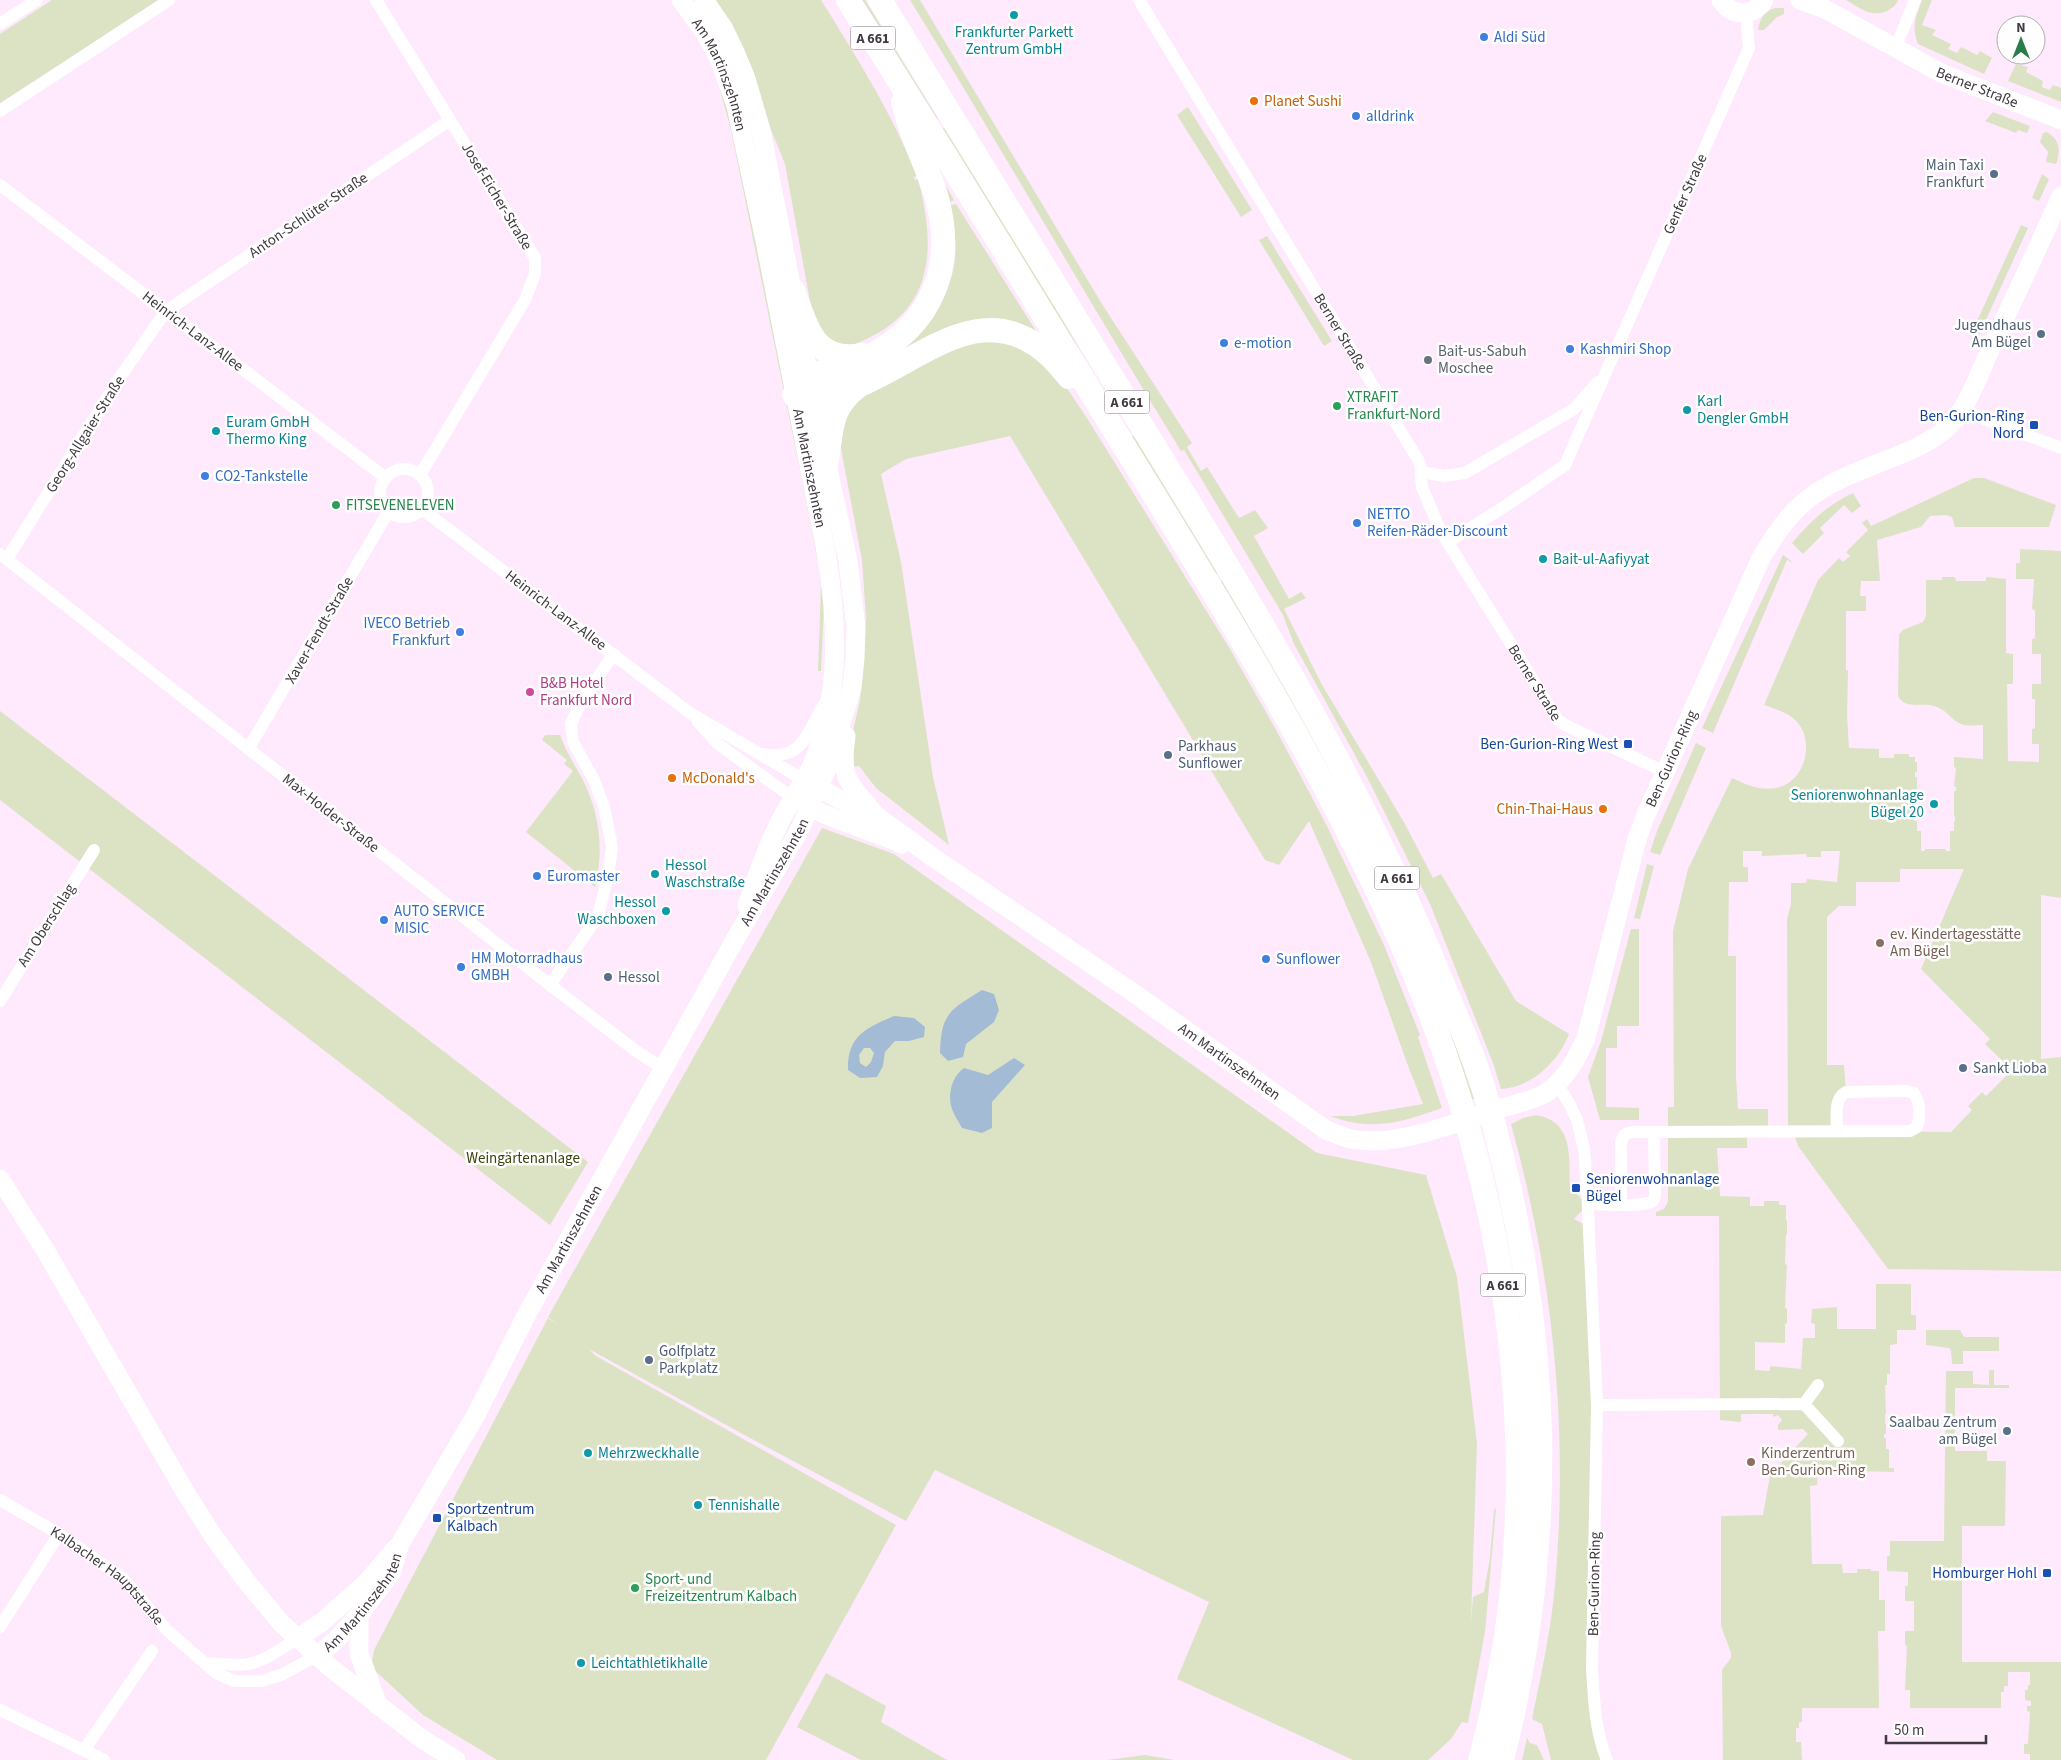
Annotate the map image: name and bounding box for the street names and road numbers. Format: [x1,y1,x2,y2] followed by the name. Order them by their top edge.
[686,14,751,133] street label: Am Martinszehnten
[850,26,896,49] road number: A 661
[1933,62,2021,113] street label: Berner Straße
[456,138,537,254] street label: Josef-Eicher-Straße
[1658,151,1713,238] street label: Genfer Straße
[244,168,372,263] street label: Anton-Schlüter-Straße
[138,286,248,377] street label: Heinrich-Lanz-Allee
[1308,289,1371,374] street label: Berner Straße
[41,372,130,497] street label: Georg-Allgaier-Straße
[1104,391,1150,414] road number: A 661
[787,407,831,530] street label: Am Martinszehnten
[501,565,611,656] street label: Heinrich-Lanz-Allee
[280,573,359,688] street label: Xaver-Fendt-Straße
[1503,641,1566,725] street label: Berner Straße
[1641,706,1703,811] street label: Ben-Gurion-Ring
[278,769,383,858] street label: Max-Holder-Straße
[735,815,814,930] street label: Am Martinszehnten
[1374,866,1420,890] road number: A 661
[12,879,81,971] street label: Am Oberschlag
[1174,1018,1285,1105] street label: Am Martinszehnten
[530,1181,608,1298] street label: Am Martinszehnten
[1480,1274,1526,1296] road number: A 661
[46,1521,168,1630] street label: Kalbacher Hauptstraße
[1583,1531,1606,1636] street label: Ben-Gurion-Ring
[319,1551,408,1657] street label: Am Martinszehnten

